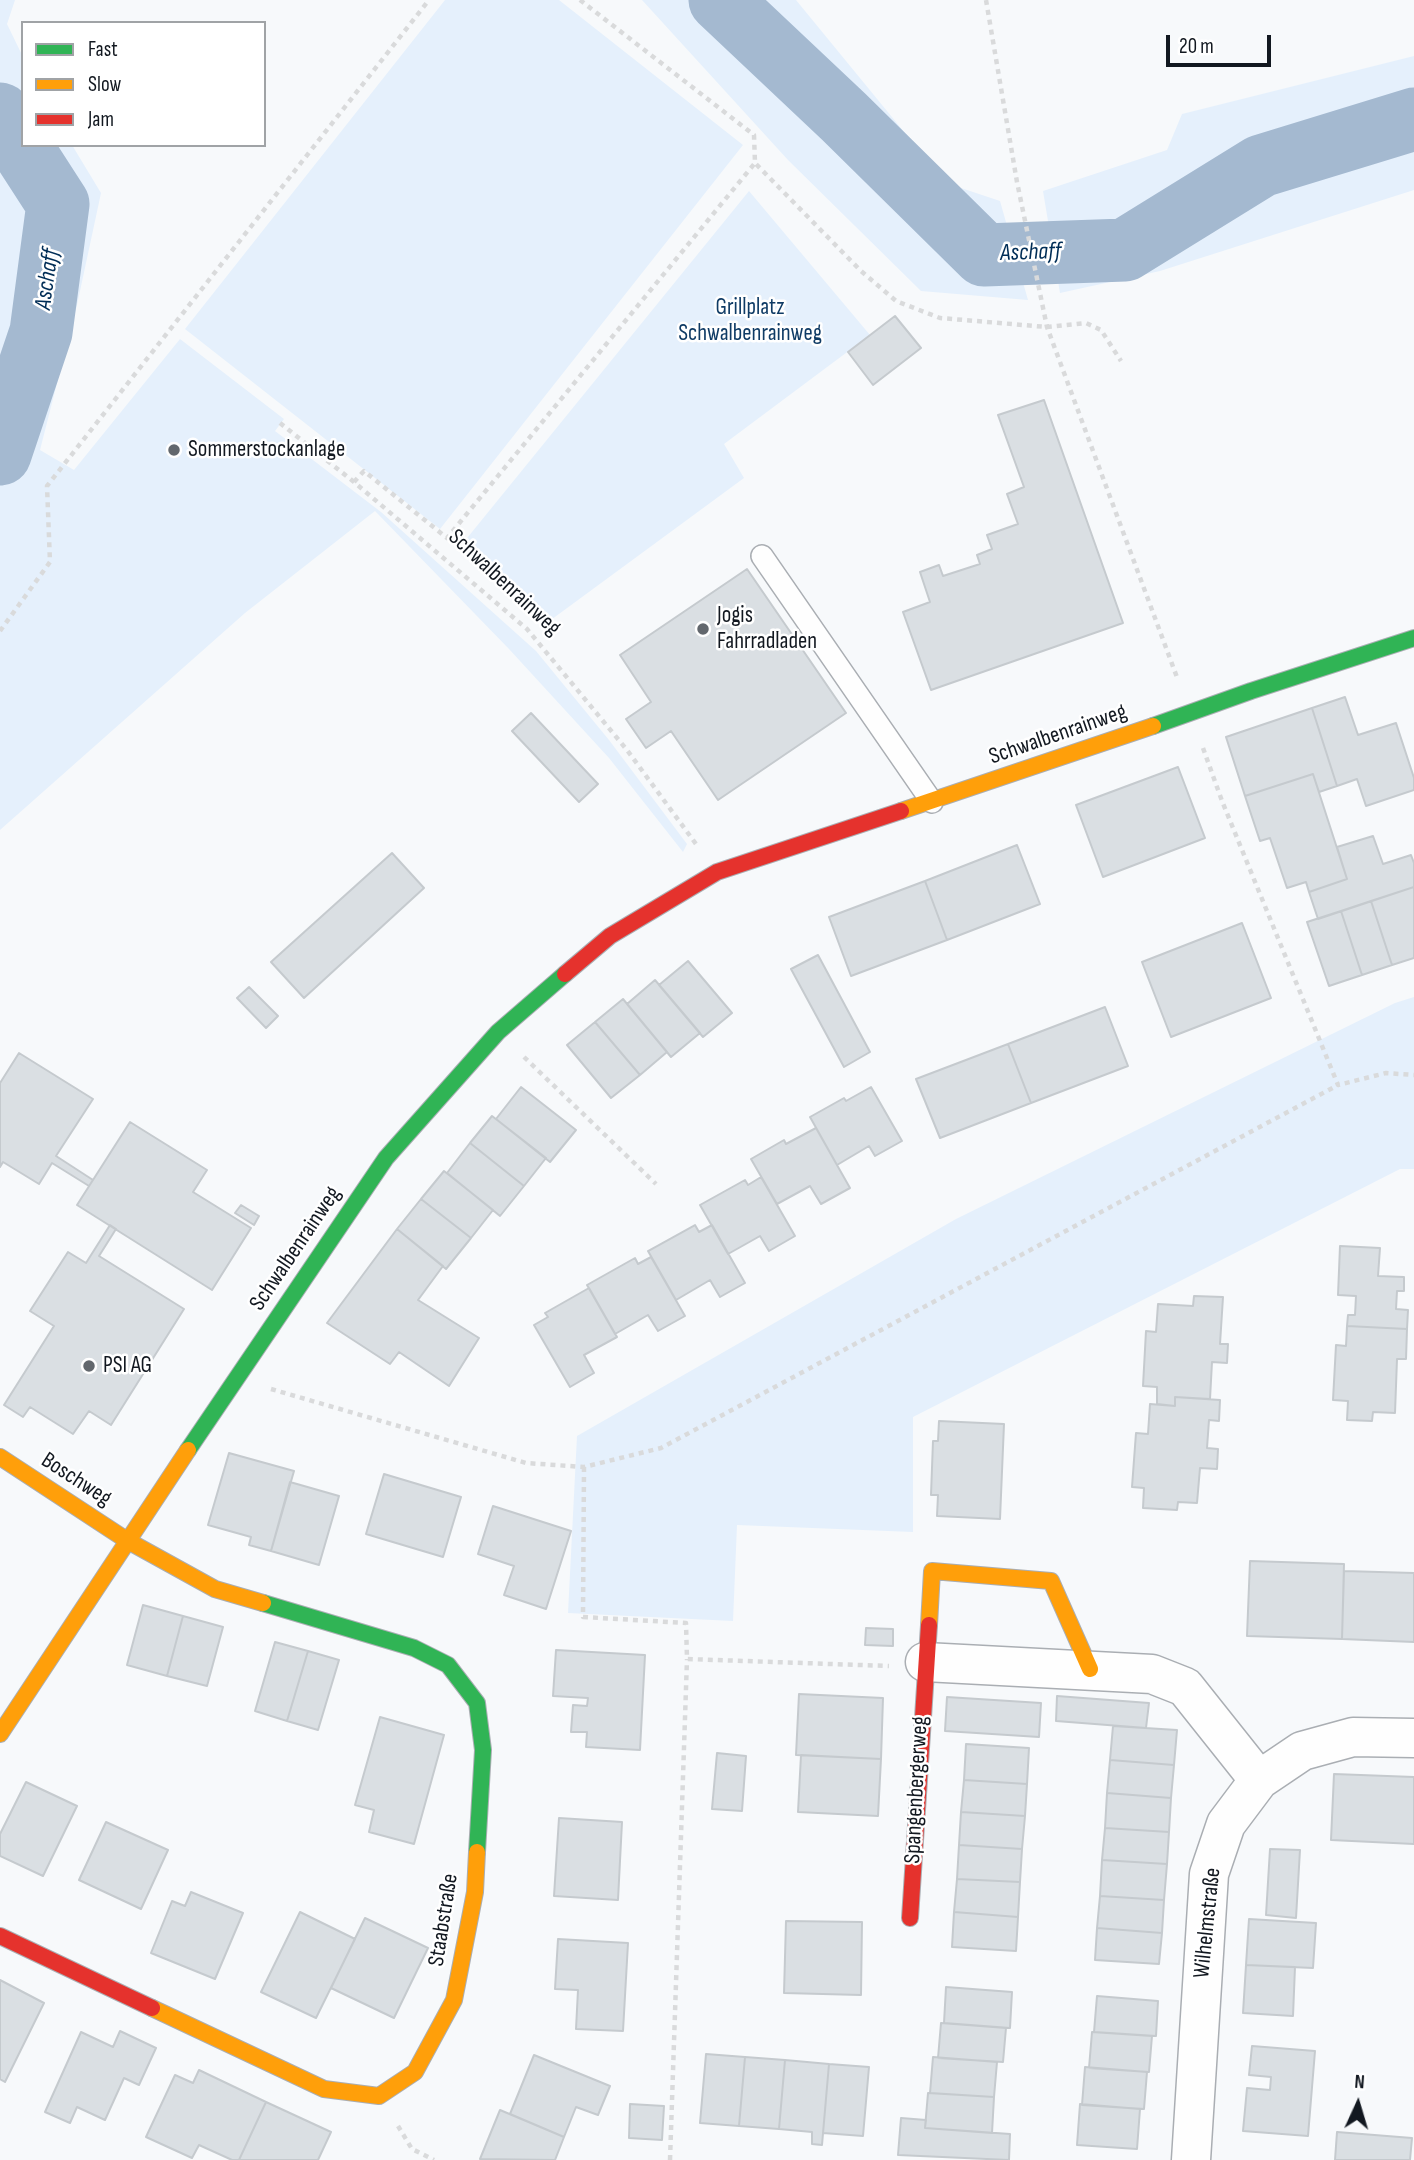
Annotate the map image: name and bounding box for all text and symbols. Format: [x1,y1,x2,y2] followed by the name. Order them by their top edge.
[21,21,266,147] legend
[1169,21,1274,65] scale bar
[1179,34,1214,59] text: 20 m
[88,37,118,62] text: Fast
[88,72,121,97] text: Slow
[88,107,114,132] text: Jam
[1000,238,1062,268] water label: Aschaff
[29,247,67,311] water label: Aschaff
[678,294,822,348] park label: Grillplatz Schwalbenrainweg
[188,436,345,464] place label: Sommerstockanlage
[166,442,182,458] marker: Sommerstockanlage
[442,524,566,642] street label: Schwalbenrainweg
[717,602,817,656] place label: Jogis Fahrradladen
[695,621,711,637] marker: Jogis Fahrradladen
[986,699,1130,771] street label: Schwalbenrainweg
[244,1182,348,1316] street label: Schwalbenrainweg
[103,1352,152,1380] place label: PSI AG
[81,1358,97,1374] marker: PSI AG
[36,1447,116,1513] street label: Boschweg
[899,1716,935,1864] street label: Spangenbergerweg
[1188,1866,1228,1980] street label: Wilhelmstraße
[423,1872,465,1968] street label: Staabstraße
[1323,2069,1393,2139] north arrow
[1354,2071,1365,2094] text: N

